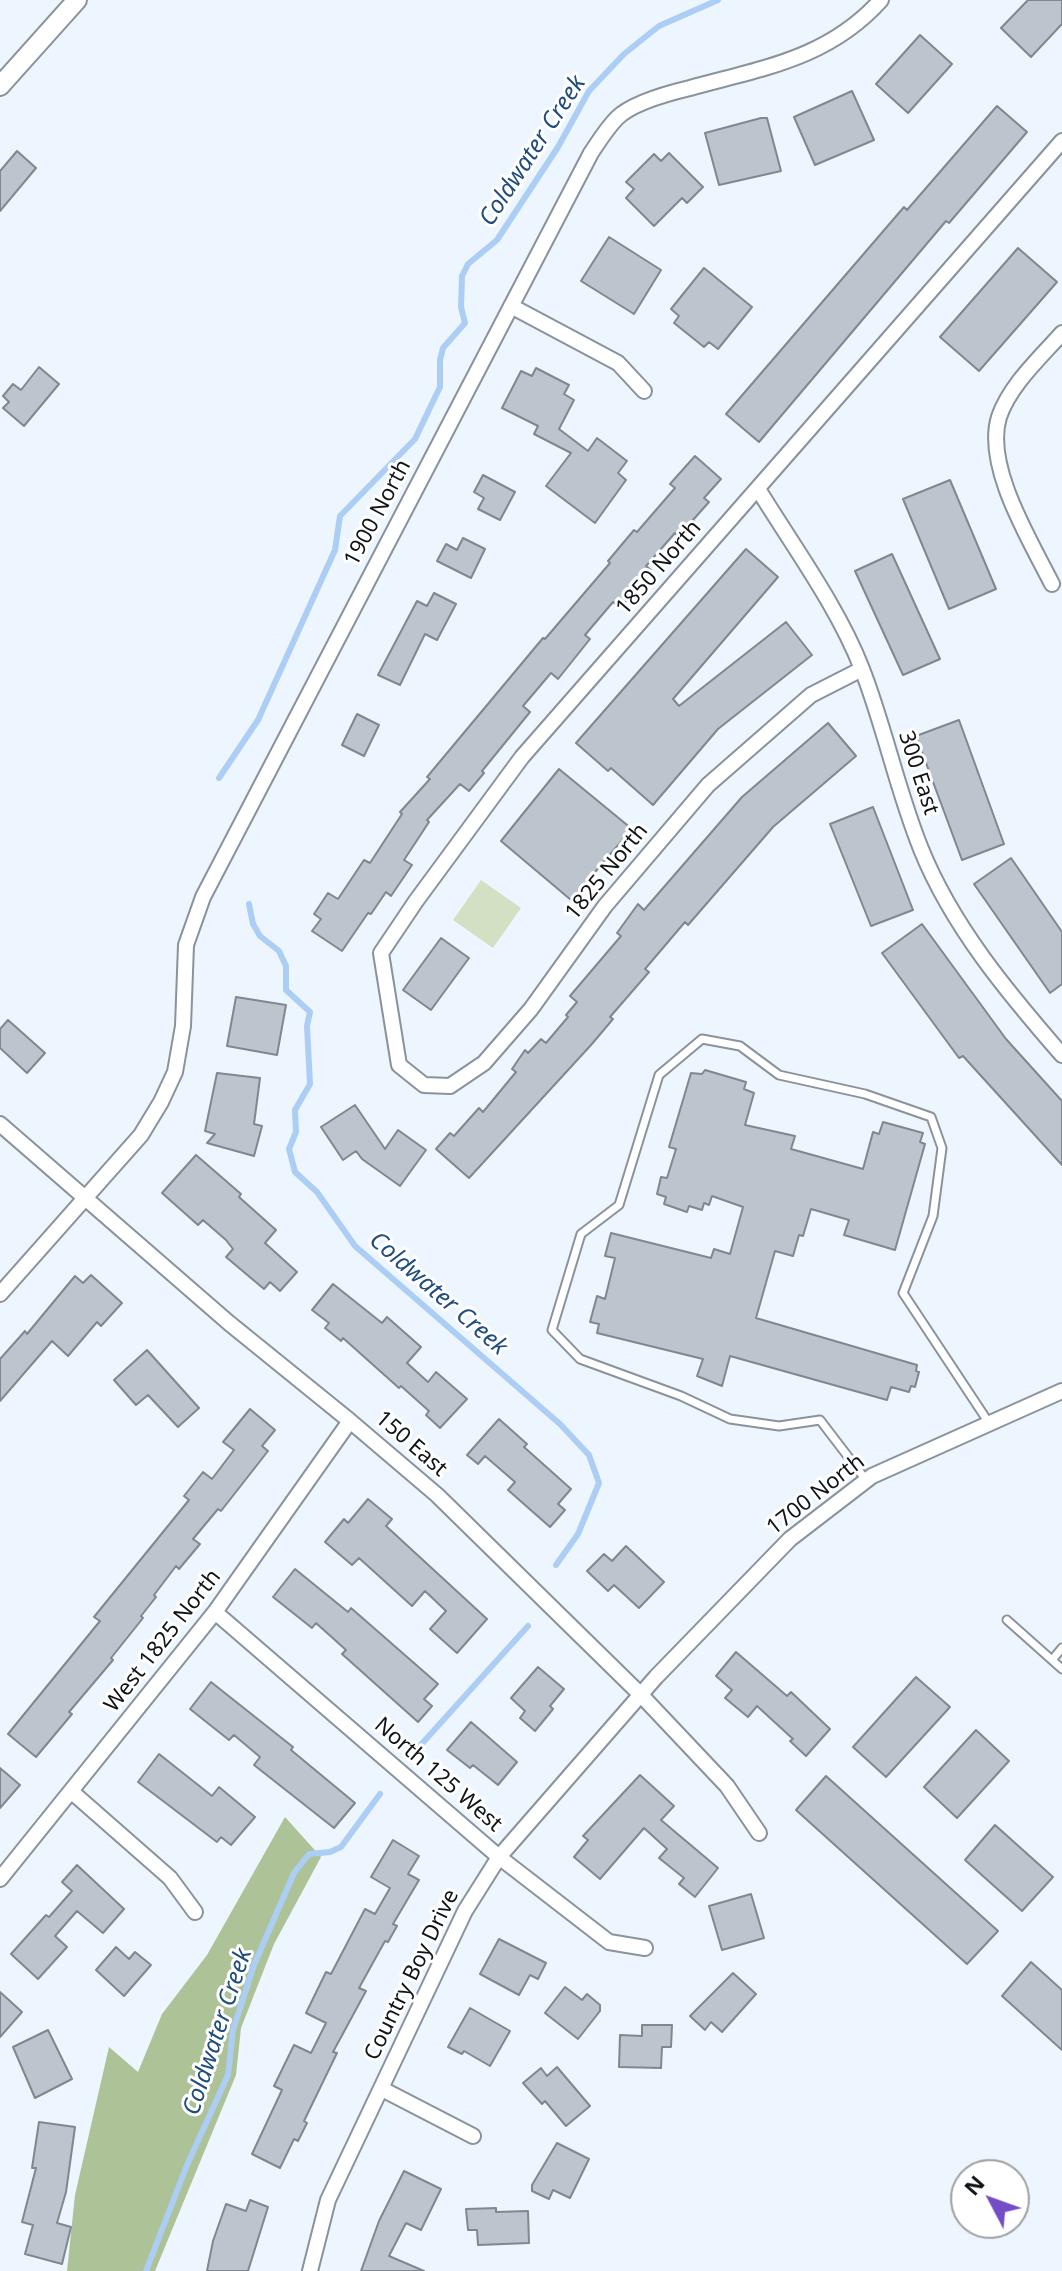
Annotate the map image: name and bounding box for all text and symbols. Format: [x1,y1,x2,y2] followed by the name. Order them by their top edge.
[474,70,592,232] water label: Coldwater Creek
[339,455,417,571] street label: 1900 North
[611,515,707,621] street label: 1850 North
[892,728,944,818] street label: 300 East
[560,818,654,926] street label: 1825 North
[363,1226,513,1362] water label: Coldwater Creek
[370,1406,452,1482] street label: 150 East
[762,1449,870,1541] street label: 1700 North
[99,1565,227,1717] street label: West 1825 North
[369,1712,507,1838] street label: North 125 West
[359,1885,465,2065] street label: Country Boy Drive
[178,1945,258,2119] water label: Coldwater Creek
[950,2159,1030,2239] north arrow
[956,2168,991,2201] text: N

